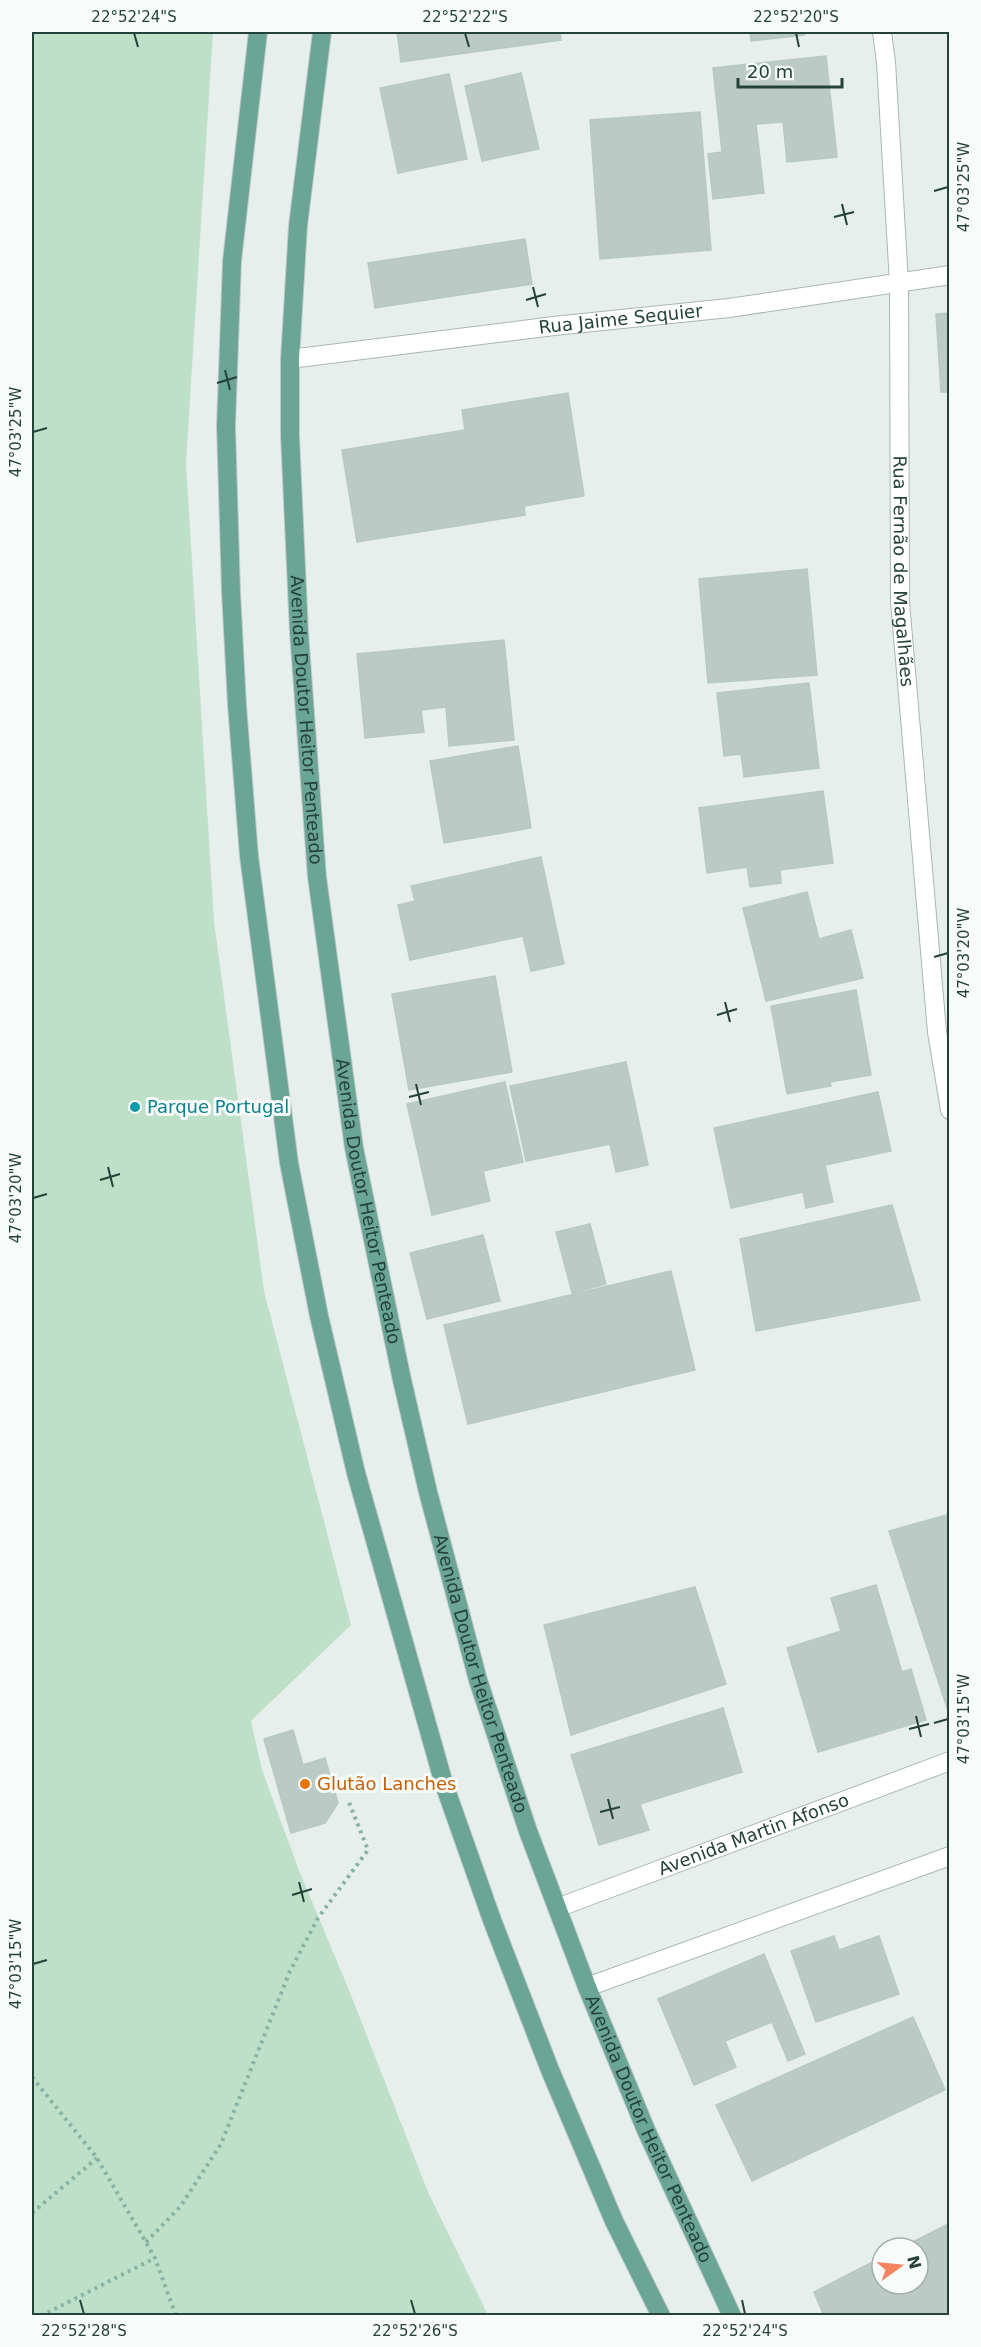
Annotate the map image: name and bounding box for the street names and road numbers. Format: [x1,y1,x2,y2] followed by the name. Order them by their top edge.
[537,300,704,338] street label: Rua Jaime Sequier
[890,455,918,688] street label: Rua Fernão de Magalhães
[286,574,327,865] street label: Avenida Doutor Heitor Penteado
[332,1057,405,1346] street label: Avenida Doutor Heitor Penteado
[430,1532,532,1816] street label: Avenida Doutor Heitor Penteado
[655,1789,852,1879] street label: Avenida Martin Afonso
[581,1992,717,2266] street label: Avenida Doutor Heitor Penteado

